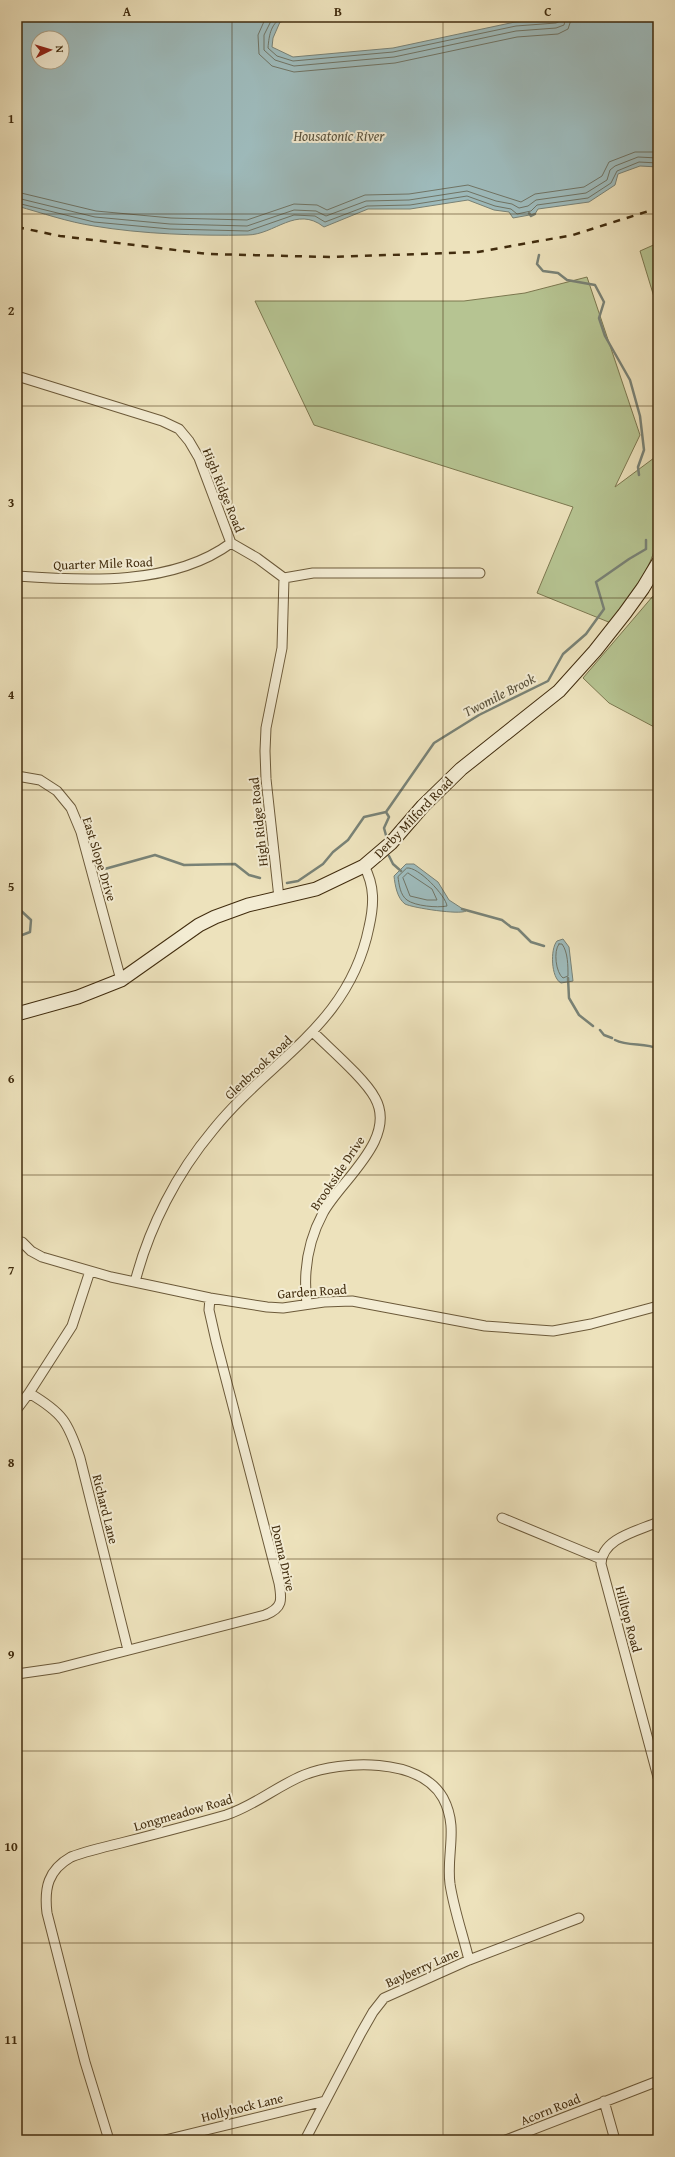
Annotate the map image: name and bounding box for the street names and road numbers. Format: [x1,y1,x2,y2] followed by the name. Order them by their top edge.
[198,445,249,535] street label: High Ridge Road
[53,552,153,575] street label: Quarter Mile Road
[370,772,457,862] street label: Derby Milford Road
[244,776,273,868] street label: High Ridge Road
[78,815,121,904] street label: East Slope Drive
[220,1031,297,1104] street label: Glenbrook Road
[305,1132,369,1214] street label: Brookside Drive
[277,1280,347,1303] street label: Garden Road
[88,1472,123,1546] street label: Richard Lane
[267,1523,300,1593] street label: Donna Drive
[611,1584,646,1654] street label: Hilltop Road
[131,1789,235,1836] street label: Longmeadow Road
[382,1943,462,1992] street label: Bayberry Lane
[199,2088,285,2127] street label: Hollyhock Lane
[517,2089,583,2130] street label: Acorn Road

